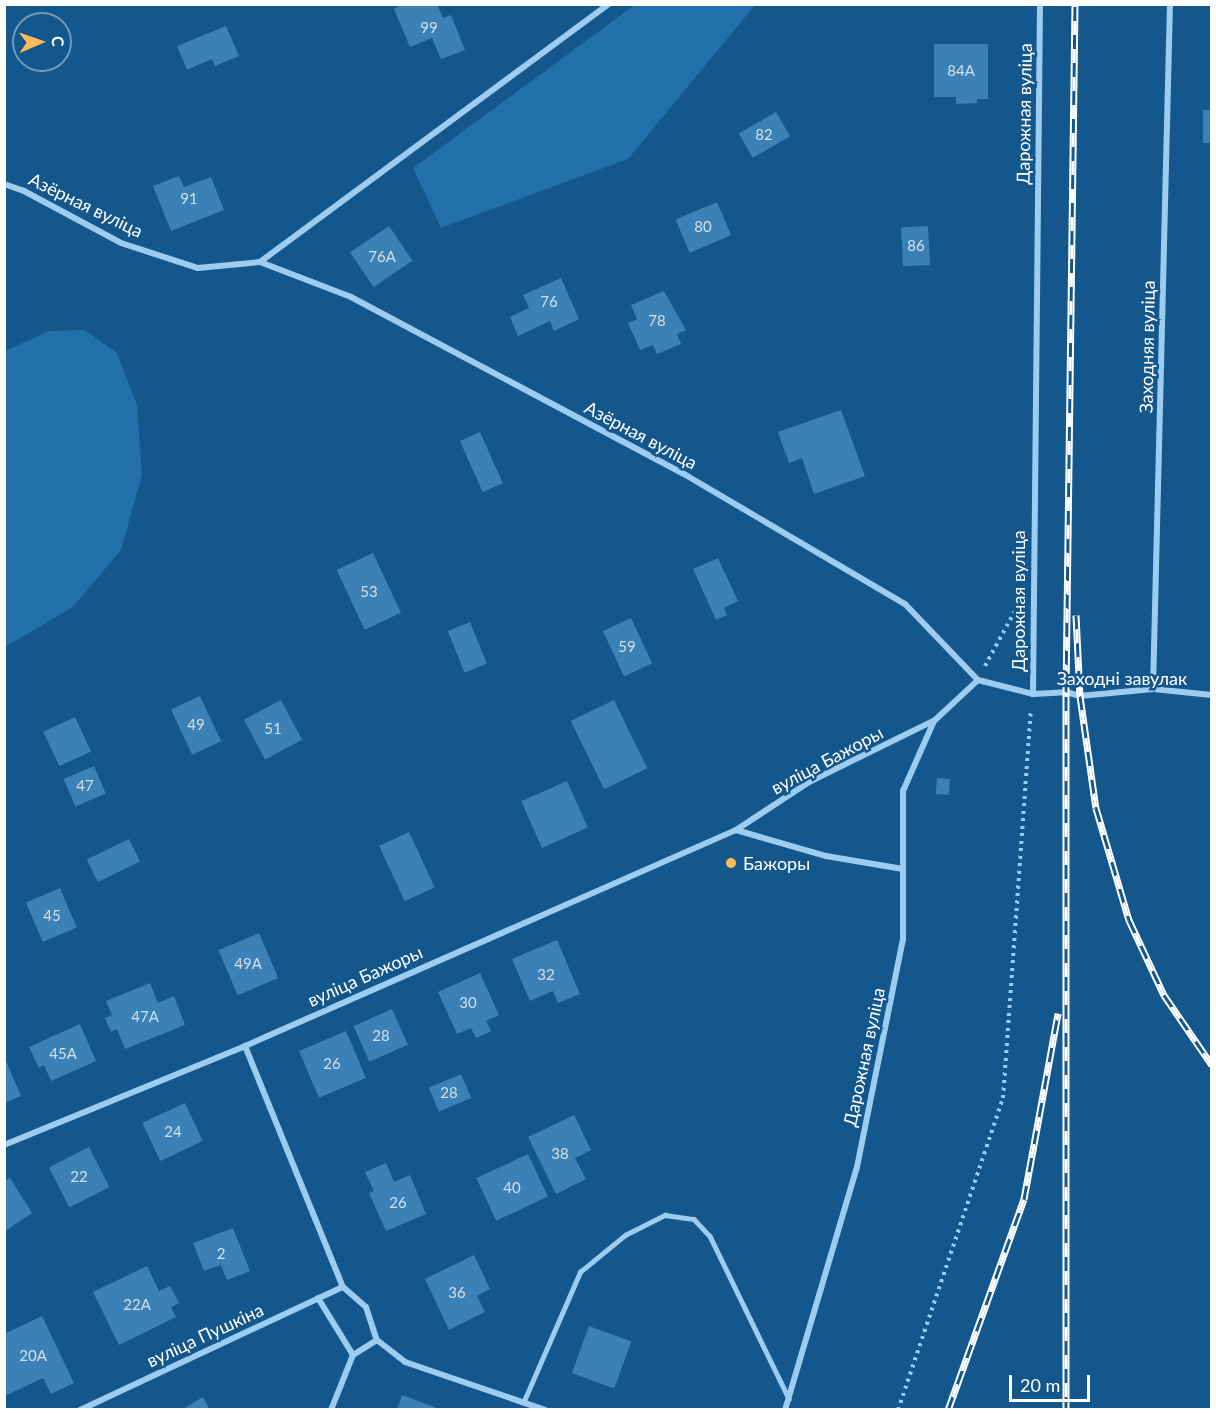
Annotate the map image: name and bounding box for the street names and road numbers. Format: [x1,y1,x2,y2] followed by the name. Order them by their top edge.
[1012,43,1036,185] street label: Дарожная вуліца
[25,168,147,242] street label: Азёрная вуліца
[1135,280,1159,414] street label: Заходняя вуліца
[581,396,701,474] street label: Азёрная вуліца
[1007,530,1029,672] street label: Дарожная вуліца
[1057,667,1187,689] street label: Заходні завулак
[767,721,887,799] street label: вуліца Бажоры
[304,941,426,1011] street label: вуліца Бажоры
[839,986,889,1128] street label: Дарожная вуліца
[143,1299,267,1371] street label: вуліца Пушкіна

